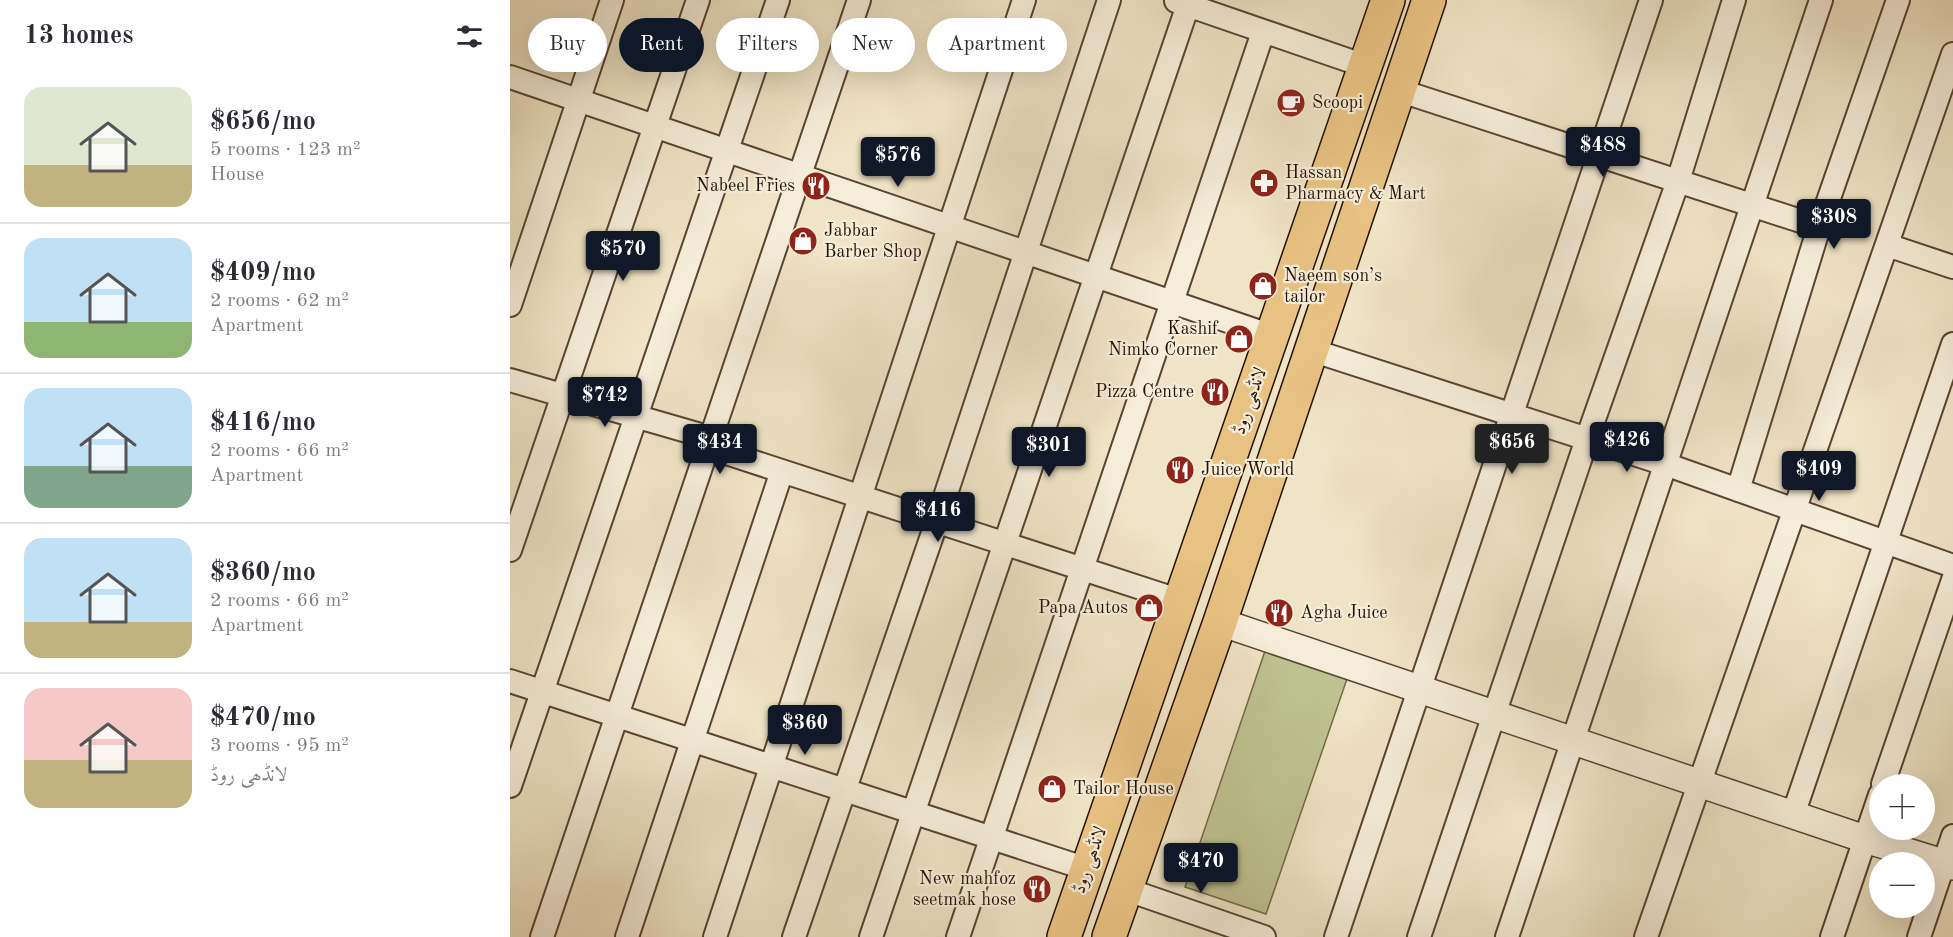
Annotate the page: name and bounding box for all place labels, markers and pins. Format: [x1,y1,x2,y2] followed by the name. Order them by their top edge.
[1275,87,1307,119] cafe icon: Scoopi
[1312,94,1363,112] place label: Scoopi
[1567,127,1639,178] pin: $488
[862,137,934,188] pin: $576
[1285,164,1426,203] place label: Hassan Pharmacy & Mart
[1248,167,1280,199] pharmacy icon: Hassan Pharmacy & Mart
[800,170,832,202] restaurant icon: Nabeel Fries
[696,177,795,195] place label: Nabeel Fries
[1798,199,1870,250] pin: $308
[824,222,922,261] place label: Jabbar Barber Shop
[787,225,819,257] shop icon: Jabbar Barber Shop
[587,231,659,282] pin: $570
[1284,267,1382,306] place label: Naeem son’s tailor
[1247,270,1279,302] shop icon: Naeem son’s tailor
[1108,320,1219,359] place label: Kashif Nimko Corner
[1223,323,1255,355] shop icon: Kashif Nimko Corner
[1199,376,1231,408] restaurant icon: Pizza Centre
[569,377,641,428] pin: $742
[1095,383,1194,401] place label: Pizza Centre
[1591,422,1663,473] pin: $426
[684,424,756,475] pin: $434
[1476,424,1548,475] pin: $656
[1013,427,1085,478] pin: $301
[1783,451,1855,502] pin: $409
[1164,454,1196,486] restaurant icon: Juice World
[1201,461,1294,479] place label: Juice World
[902,492,974,543] pin: $416
[1133,592,1165,624] shop icon: Papa Autos
[1263,597,1295,629] restaurant icon: Agha Juice
[1038,599,1128,617] place label: Papa Autos
[1300,604,1388,622] place label: Agha Juice
[769,705,841,756] pin: $360
[1036,773,1068,805] shop icon: Tailor House
[1073,780,1174,798] place label: Tailor House
[1165,843,1237,894] pin: $470
[913,870,1016,909] place label: New mahfoz seetmak hose
[1021,873,1053,905] restaurant icon: New mahfoz seetmak hose

